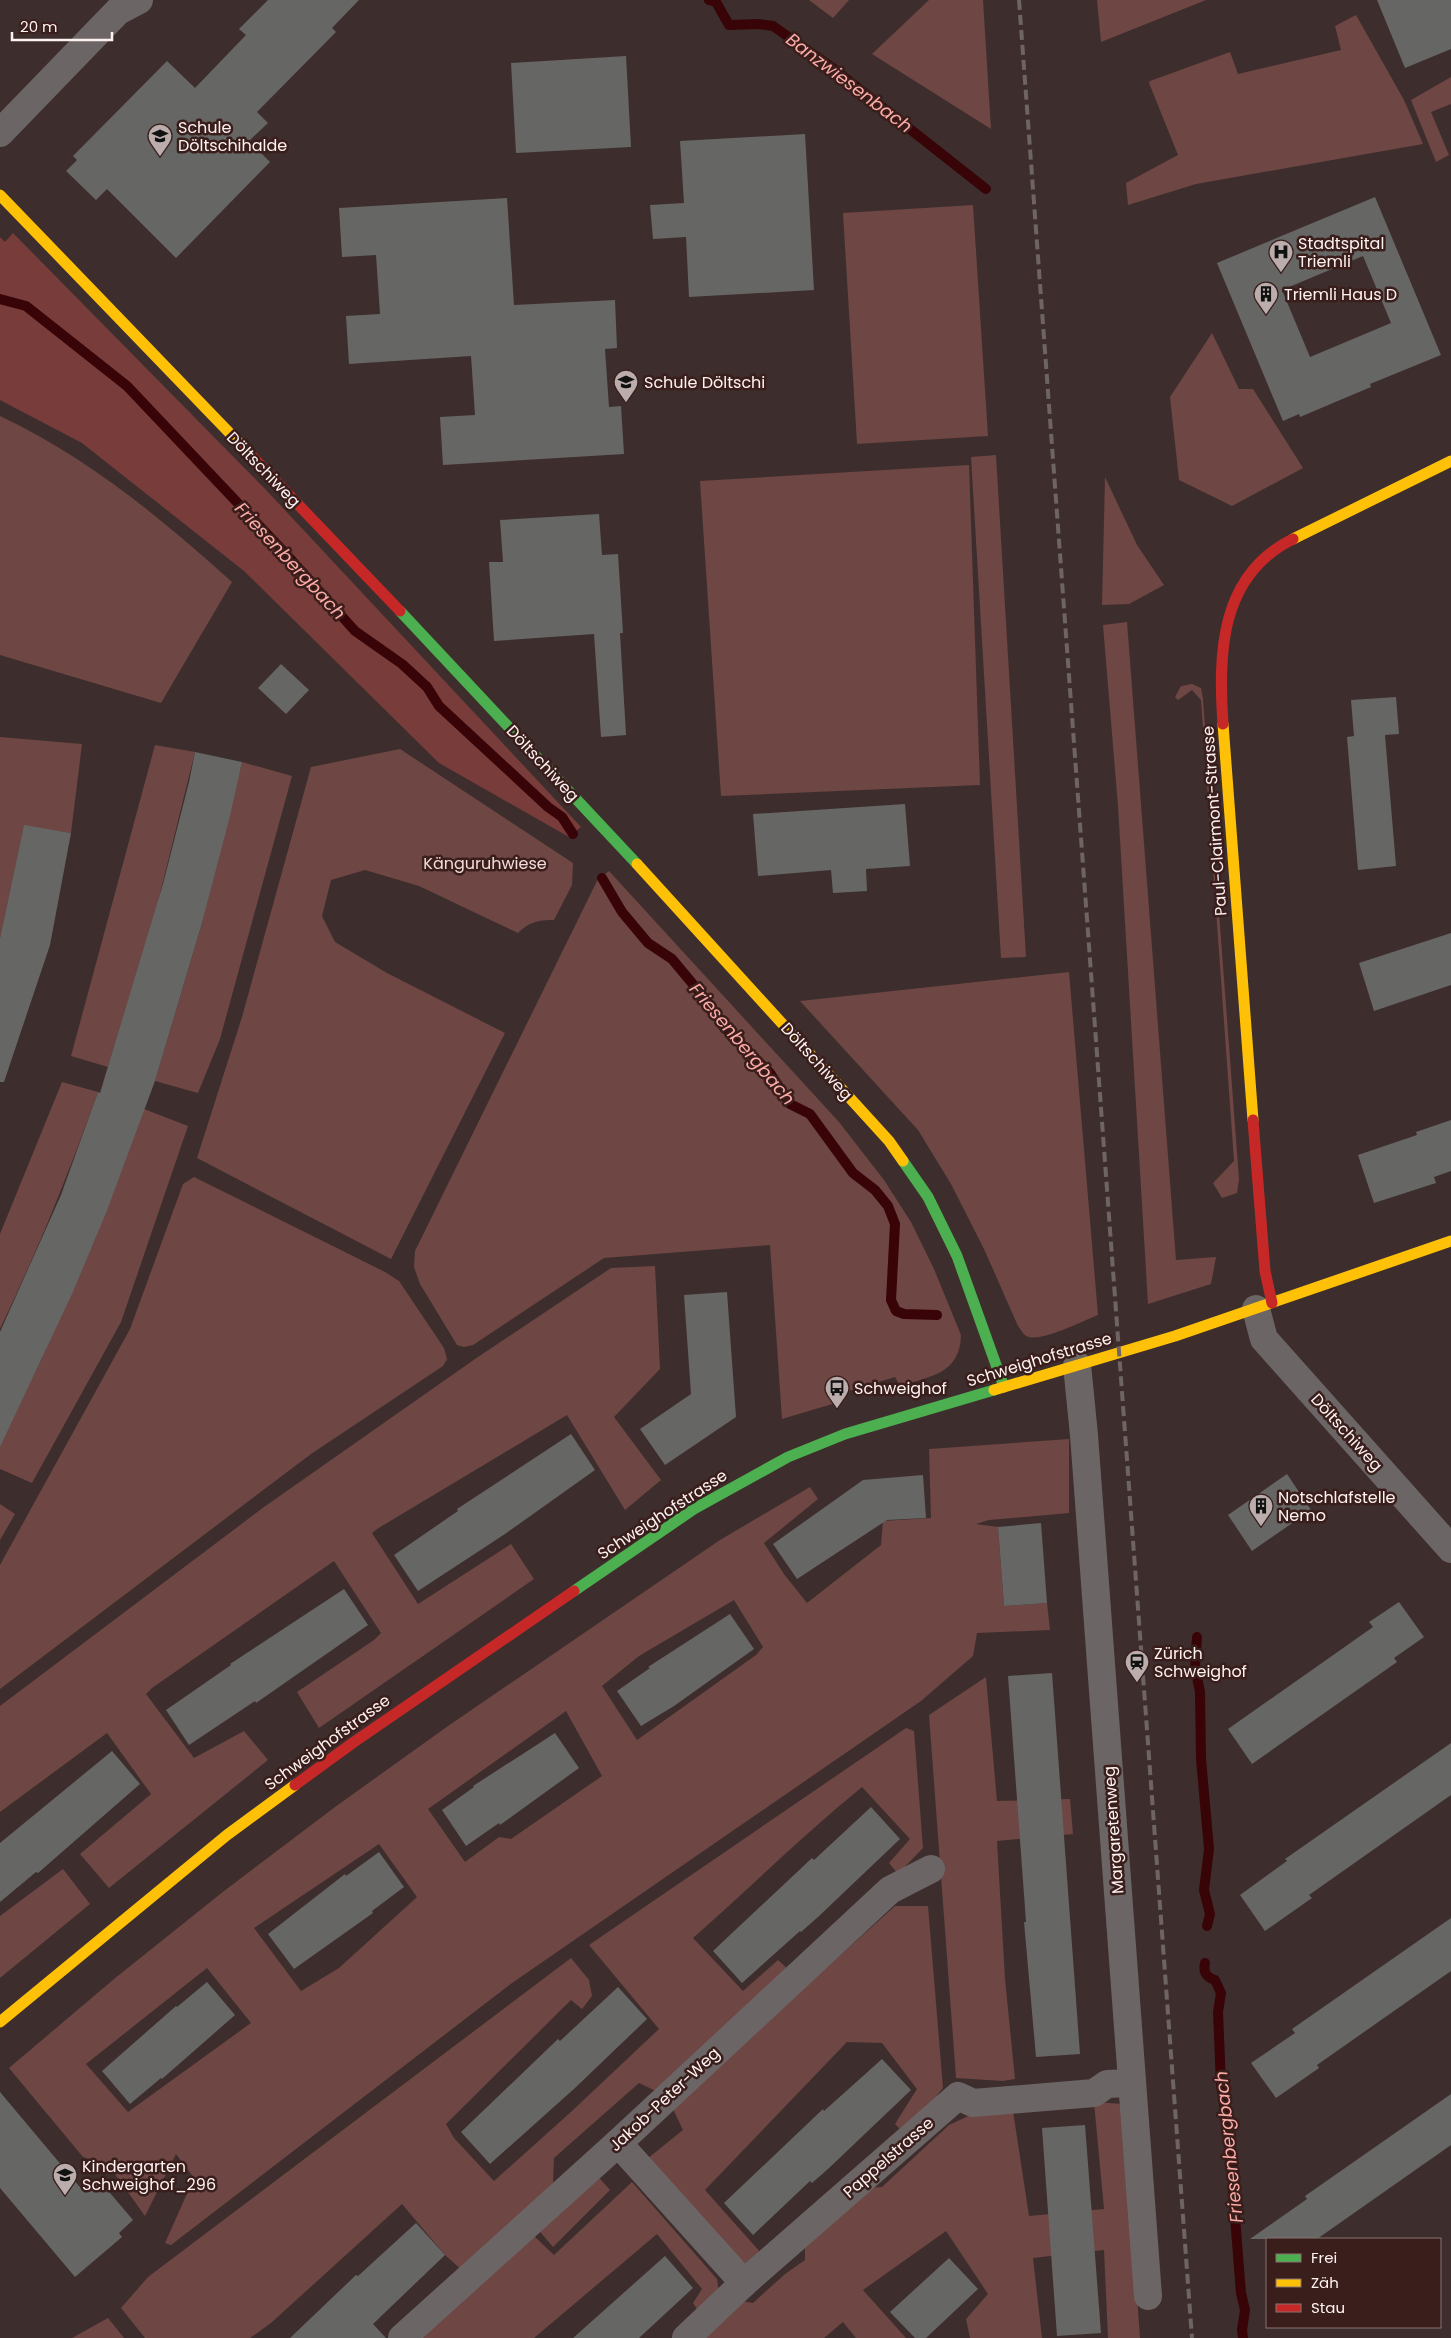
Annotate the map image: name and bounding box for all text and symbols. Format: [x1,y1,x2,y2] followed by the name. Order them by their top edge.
[12,10,112,42] scale bar
[20,16,58,37] text: 20 m
[781,27,918,138] water label: Banzwiesenbach
[178,116,287,157] place label: Schule Döltschihalde
[147,123,173,157] school or university icon: Schule Döltschihalde
[1298,232,1384,273] place label: Stadtspital Triemli
[1268,239,1294,273] hospital icon: Stadtspital Triemli
[1253,281,1279,315] building icon: Triemli Haus D
[1284,283,1397,306] place label: Triemli Haus D
[613,369,639,403] school or university icon: Schule Döltschi
[644,371,765,394] place label: Schule Döltschi
[222,426,306,512] street label: Döltschiweg
[229,496,351,625] water label: Friesenbergbach
[501,720,584,807] street label: Döltschiweg
[1196,725,1233,917] street label: Paul-Clairmont-Strasse
[423,852,547,875] park label: Känguruhwiese
[684,977,801,1110] water label: Friesenbergbach
[775,1017,858,1105] street label: Döltschiweg
[964,1326,1115,1392] street label: Schweighofstrasse
[824,1375,850,1409] bus stop icon: Schweighof
[854,1377,947,1400] place label: Schweighof
[1305,1388,1388,1476] street label: Döltschiweg
[593,1464,732,1565] street label: Schweighofstrasse
[1278,1486,1396,1527] place label: Notschlafstelle Nemo
[1248,1493,1274,1527] building icon: Notschlafstelle Nemo
[1154,1642,1247,1683] place label: Zürich Schweighof
[1124,1649,1150,1683] station icon: Zürich Schweighof
[260,1689,395,1796] street label: Schweighofstrasse
[1098,1765,1129,1895] street label: Margaretenweg
[604,2042,725,2157] street label: Jakob-Peter-Weg
[1208,2070,1249,2224] water label: Friesenbergbach
[838,2112,939,2203] street label: Pappelstrasse
[82,2155,216,2196] place label: Kindergarten Schweighof_296
[52,2162,78,2196] school or university icon: Kindergarten Schweighof_296
[1266,2238,1441,2328] legend
[1311,2247,1337,2268] text: Frei
[1311,2272,1339,2293] text: Zäh
[1311,2297,1345,2318] text: Stau

